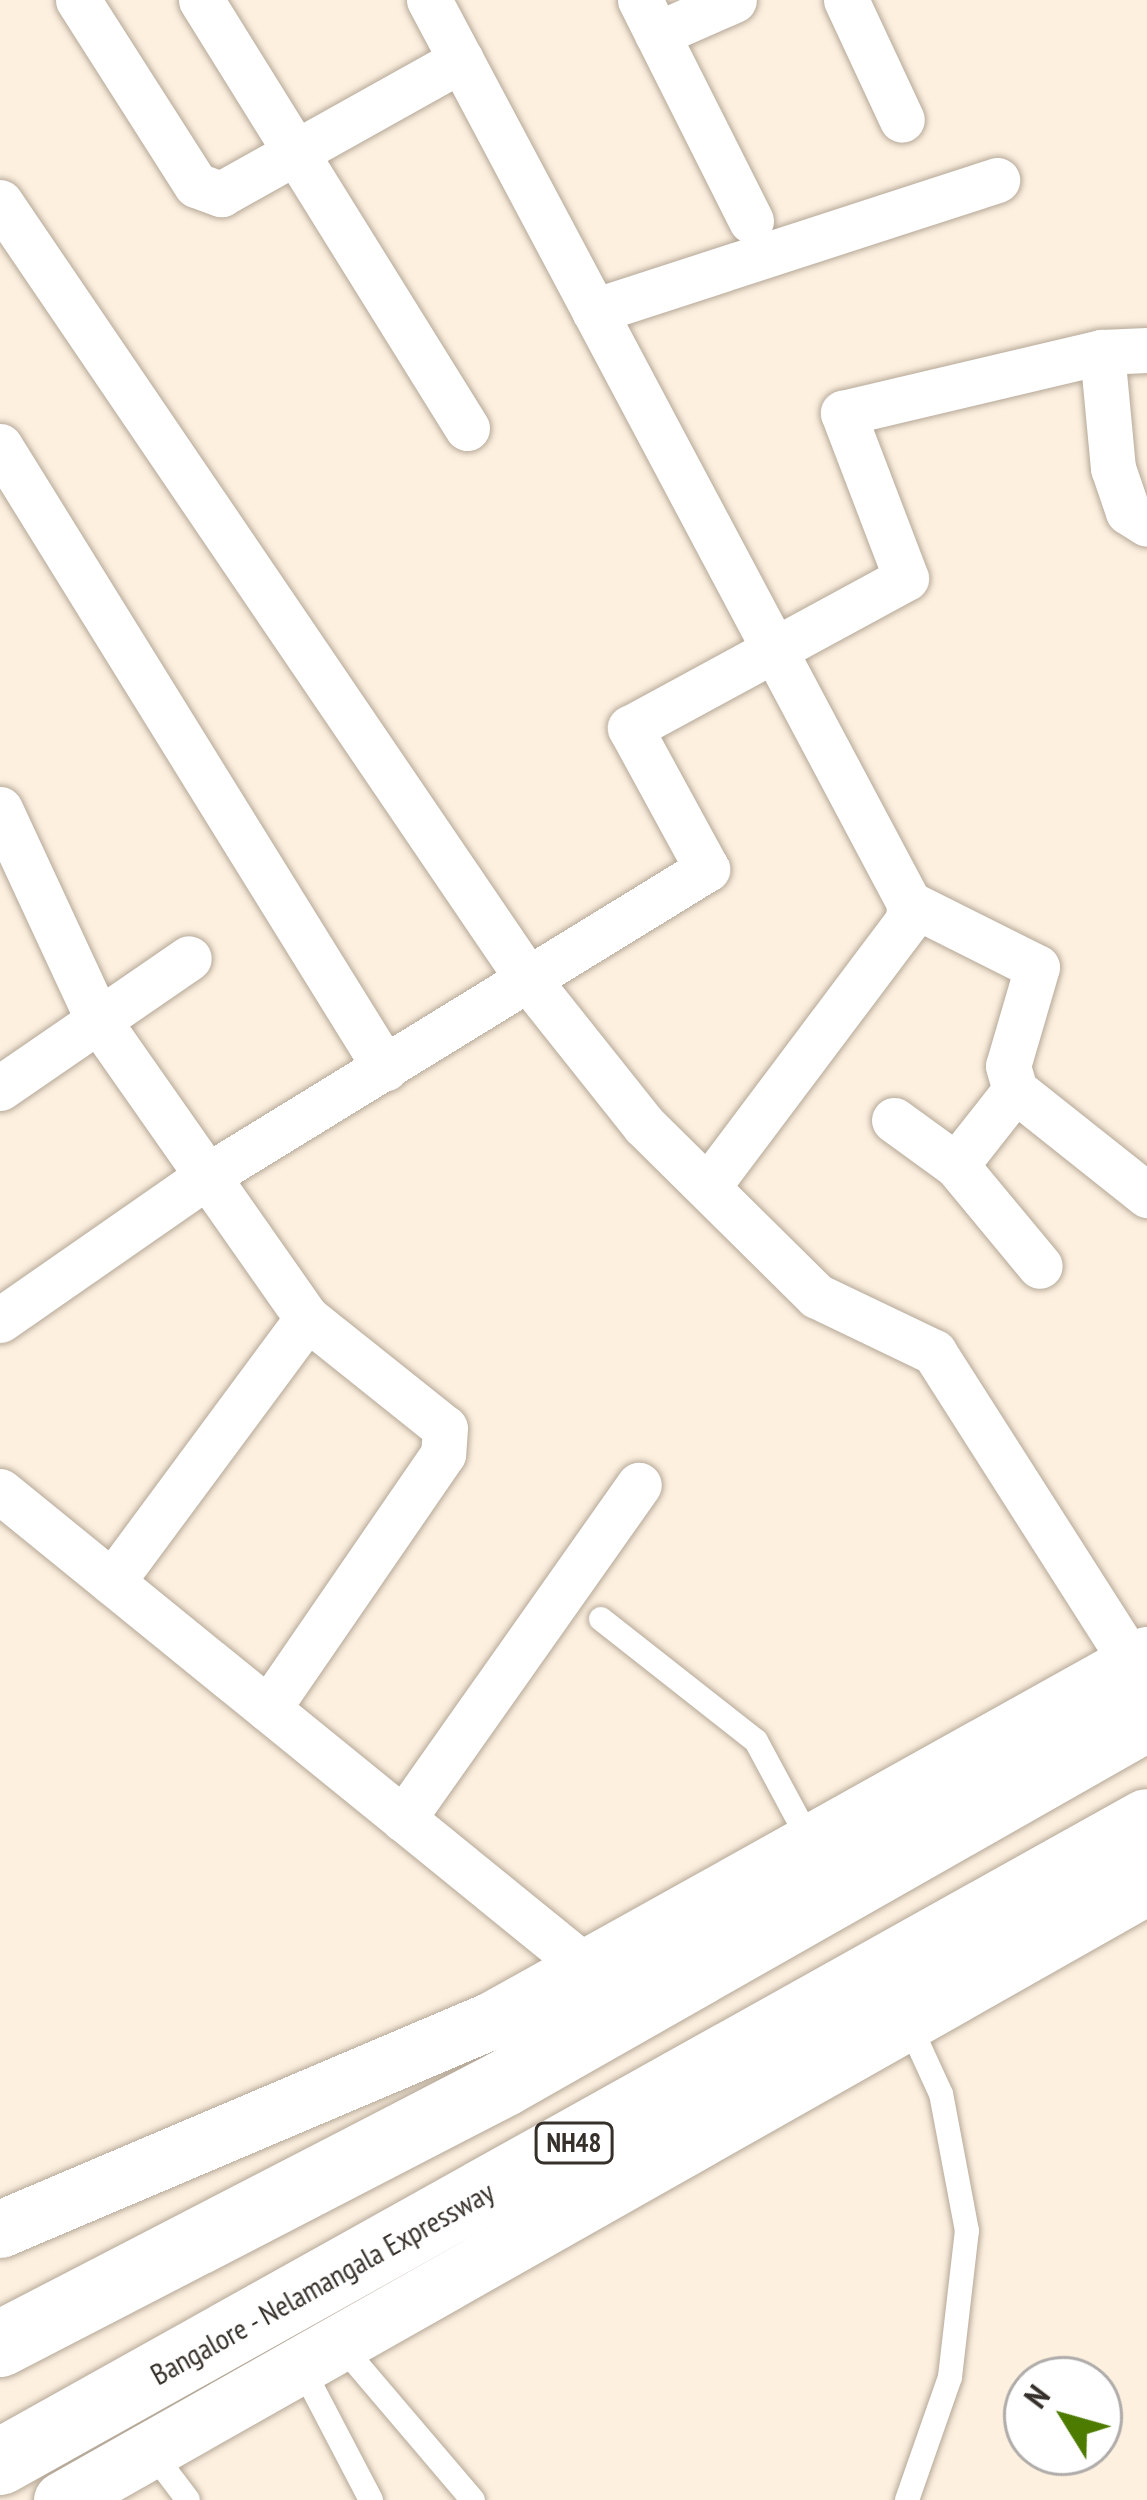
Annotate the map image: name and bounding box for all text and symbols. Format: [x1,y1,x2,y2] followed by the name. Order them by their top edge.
[532,2122,616,2164] road number: NH48
[143,2173,501,2393] street label: Bangalore - Nelamangala Expressway
[1003,2356,1123,2476] north arrow
[1014,2376,1059,2416] text: N

